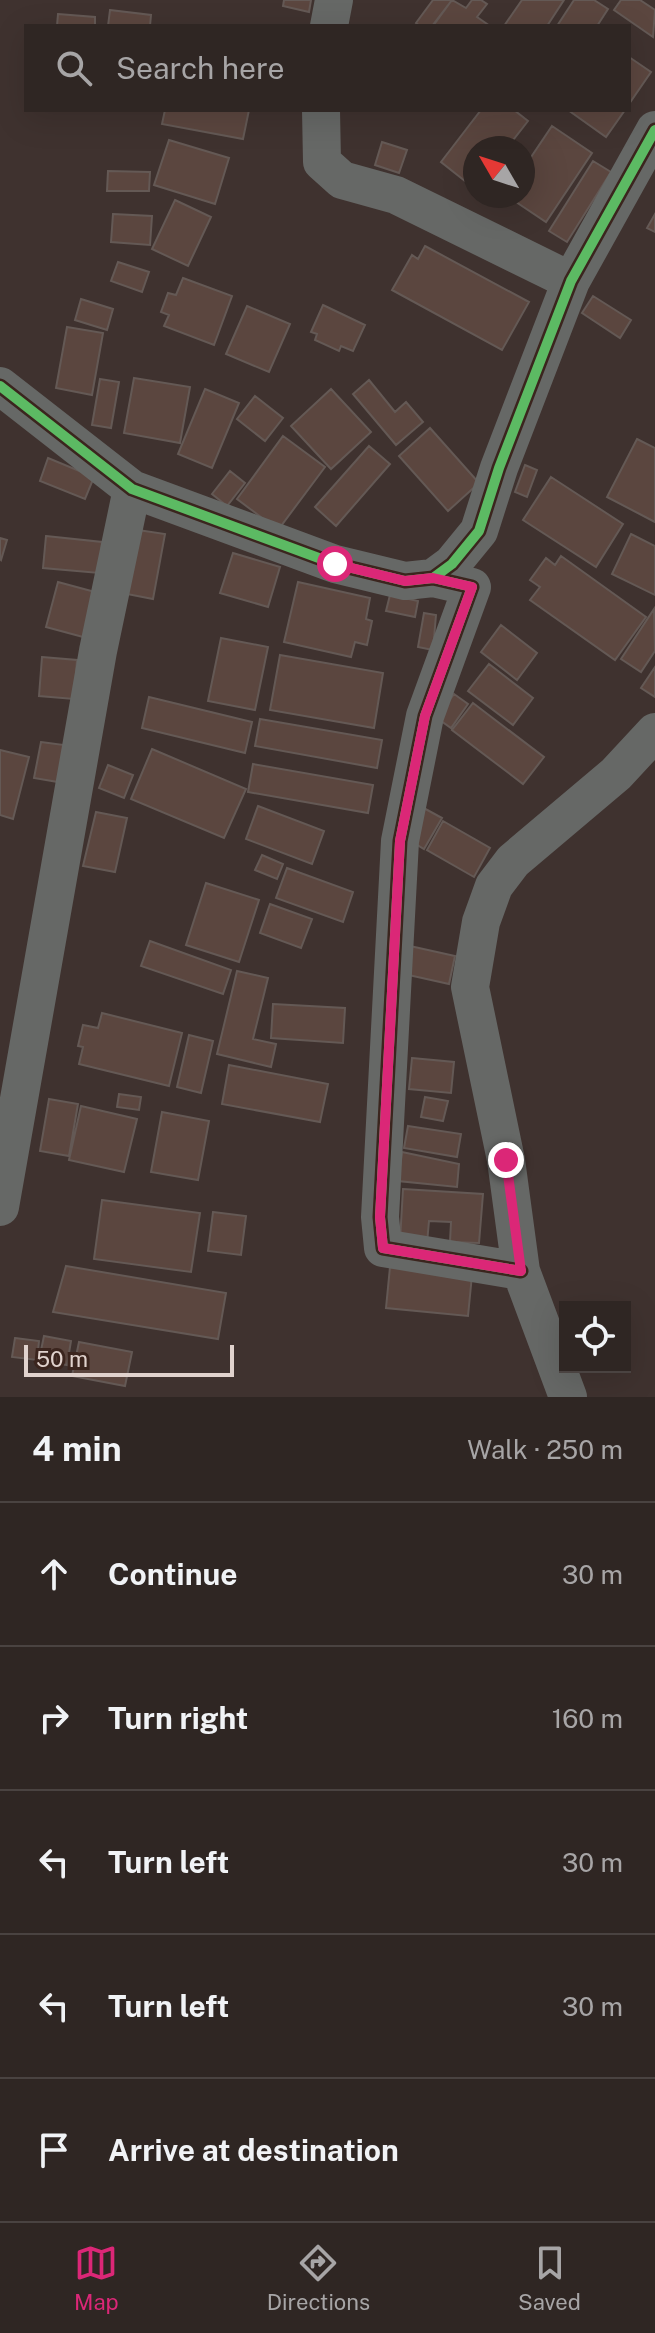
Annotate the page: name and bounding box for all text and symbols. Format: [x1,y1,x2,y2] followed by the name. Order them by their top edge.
[24,24,631,112] search box
[52,46,96,90] icon: search
[116,50,284,86] text: Search here
[463,136,535,208] north arrow
[317,546,353,582] route start
[488,1142,524,1178] route end
[559,1301,631,1373] map controls
[559,1301,631,1373] button: locate
[24,1341,234,1377] scale bar
[36,1346,88,1372] text: 50 m
[32,1429,122,1469] text: 4 min
[467,1434,623,1465] text: Walk · 250 m
[32,1552,76,1596] icon: ahead
[108,1556,238,1592] text: Continue
[562,1559,623,1590] text: 30 m
[32,1696,76,1740] icon: right
[108,1700,248,1736] text: Turn right
[552,1703,623,1734] text: 160 m
[32,1840,76,1884] icon: left
[108,1844,229,1880] text: Turn left
[562,1847,623,1878] text: 30 m
[32,1984,76,2028] icon: left
[108,1988,229,2024] text: Turn left
[562,1991,623,2022] text: 30 m
[32,2128,76,2172] icon: arrive
[108,2132,399,2168] text: Arrive at destination
[74,2241,119,2315] tab: Map
[267,2241,370,2315] tab: Directions
[518,2241,581,2315] tab: Saved

